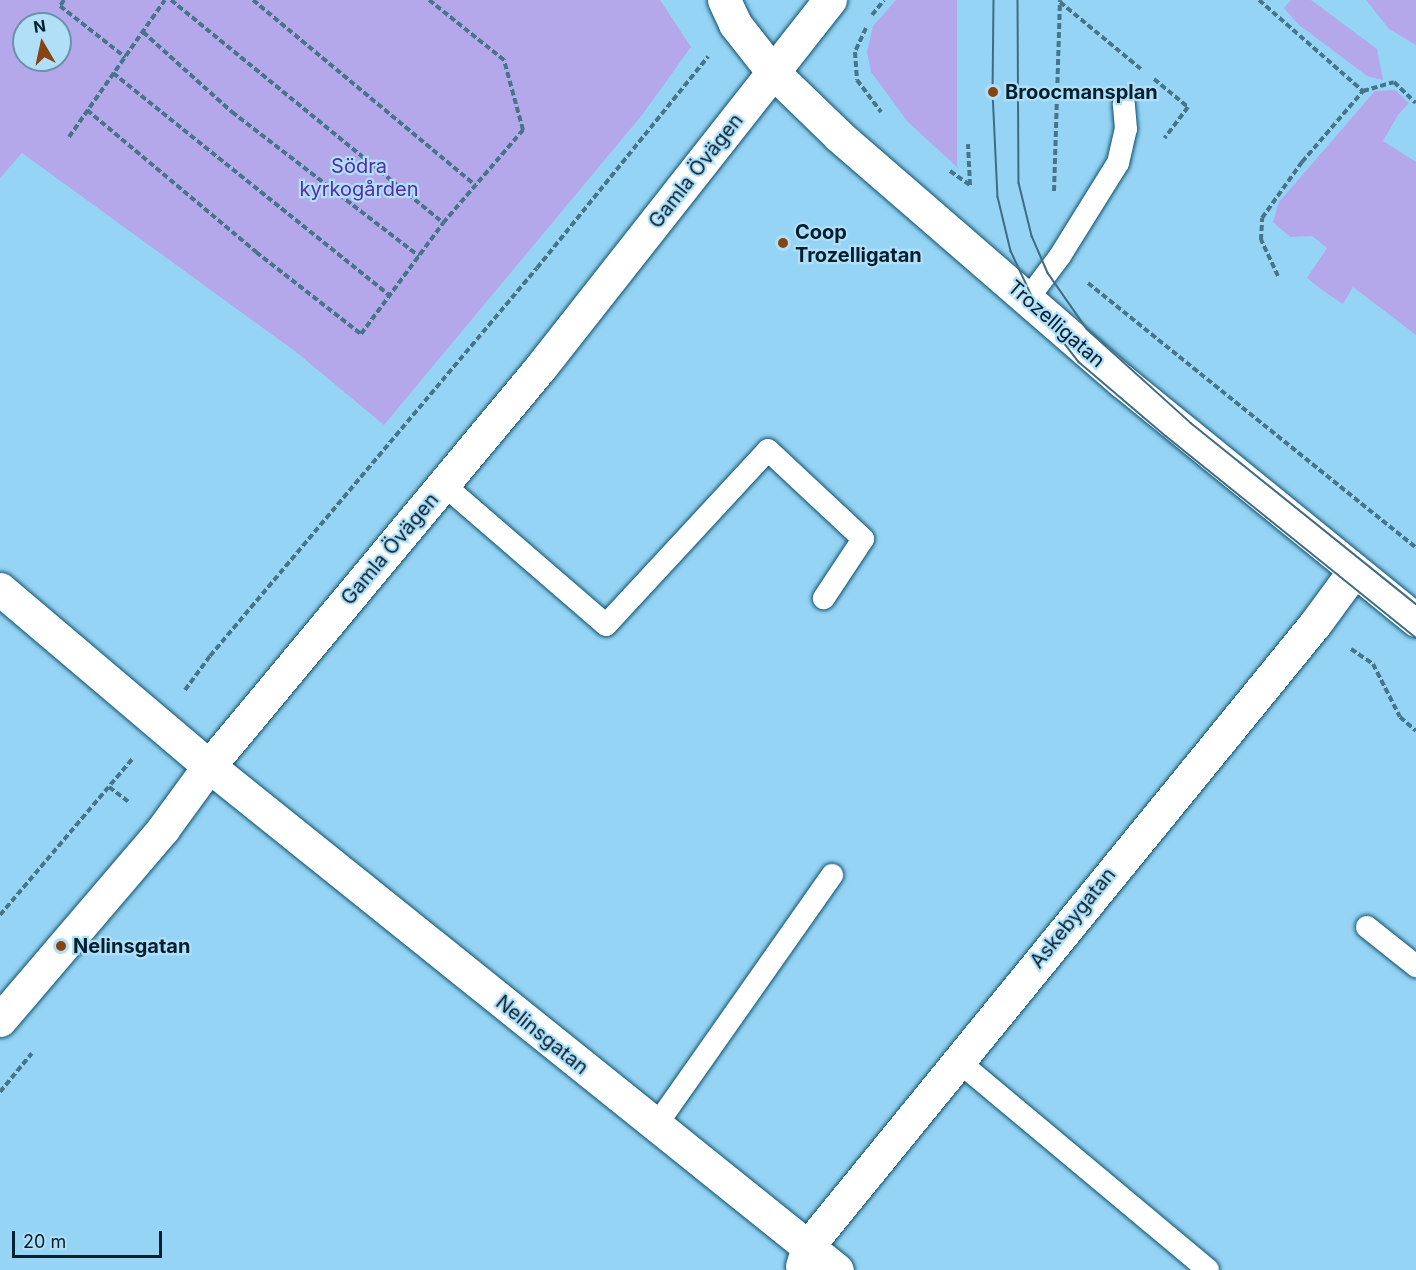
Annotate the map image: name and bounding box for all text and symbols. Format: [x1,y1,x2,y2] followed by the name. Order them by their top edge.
[12,12,72,72] north arrow
[32,15,47,37] text: N
[1005,80,1158,104] place label: Broocmansplan
[986,85,1000,99] marker: Broocmansplan
[644,109,748,233] street label: Gamla Övägen
[300,154,418,201] park label: Södra kyrkogården
[795,220,922,267] place label: Coop Trozelligatan
[776,236,790,250] marker: Coop Trozelligatan
[1003,275,1109,373] street label: Trozelligatan
[336,488,444,610] street label: Gamla Övägen
[1025,863,1121,973] street label: Askebygatan
[73,934,190,958] place label: Nelinsgatan
[54,939,68,953] marker: Nelinsgatan
[491,990,593,1080] street label: Nelinsgatan
[15,1219,165,1257] scale bar
[23,1231,66,1252] text: 20 m

